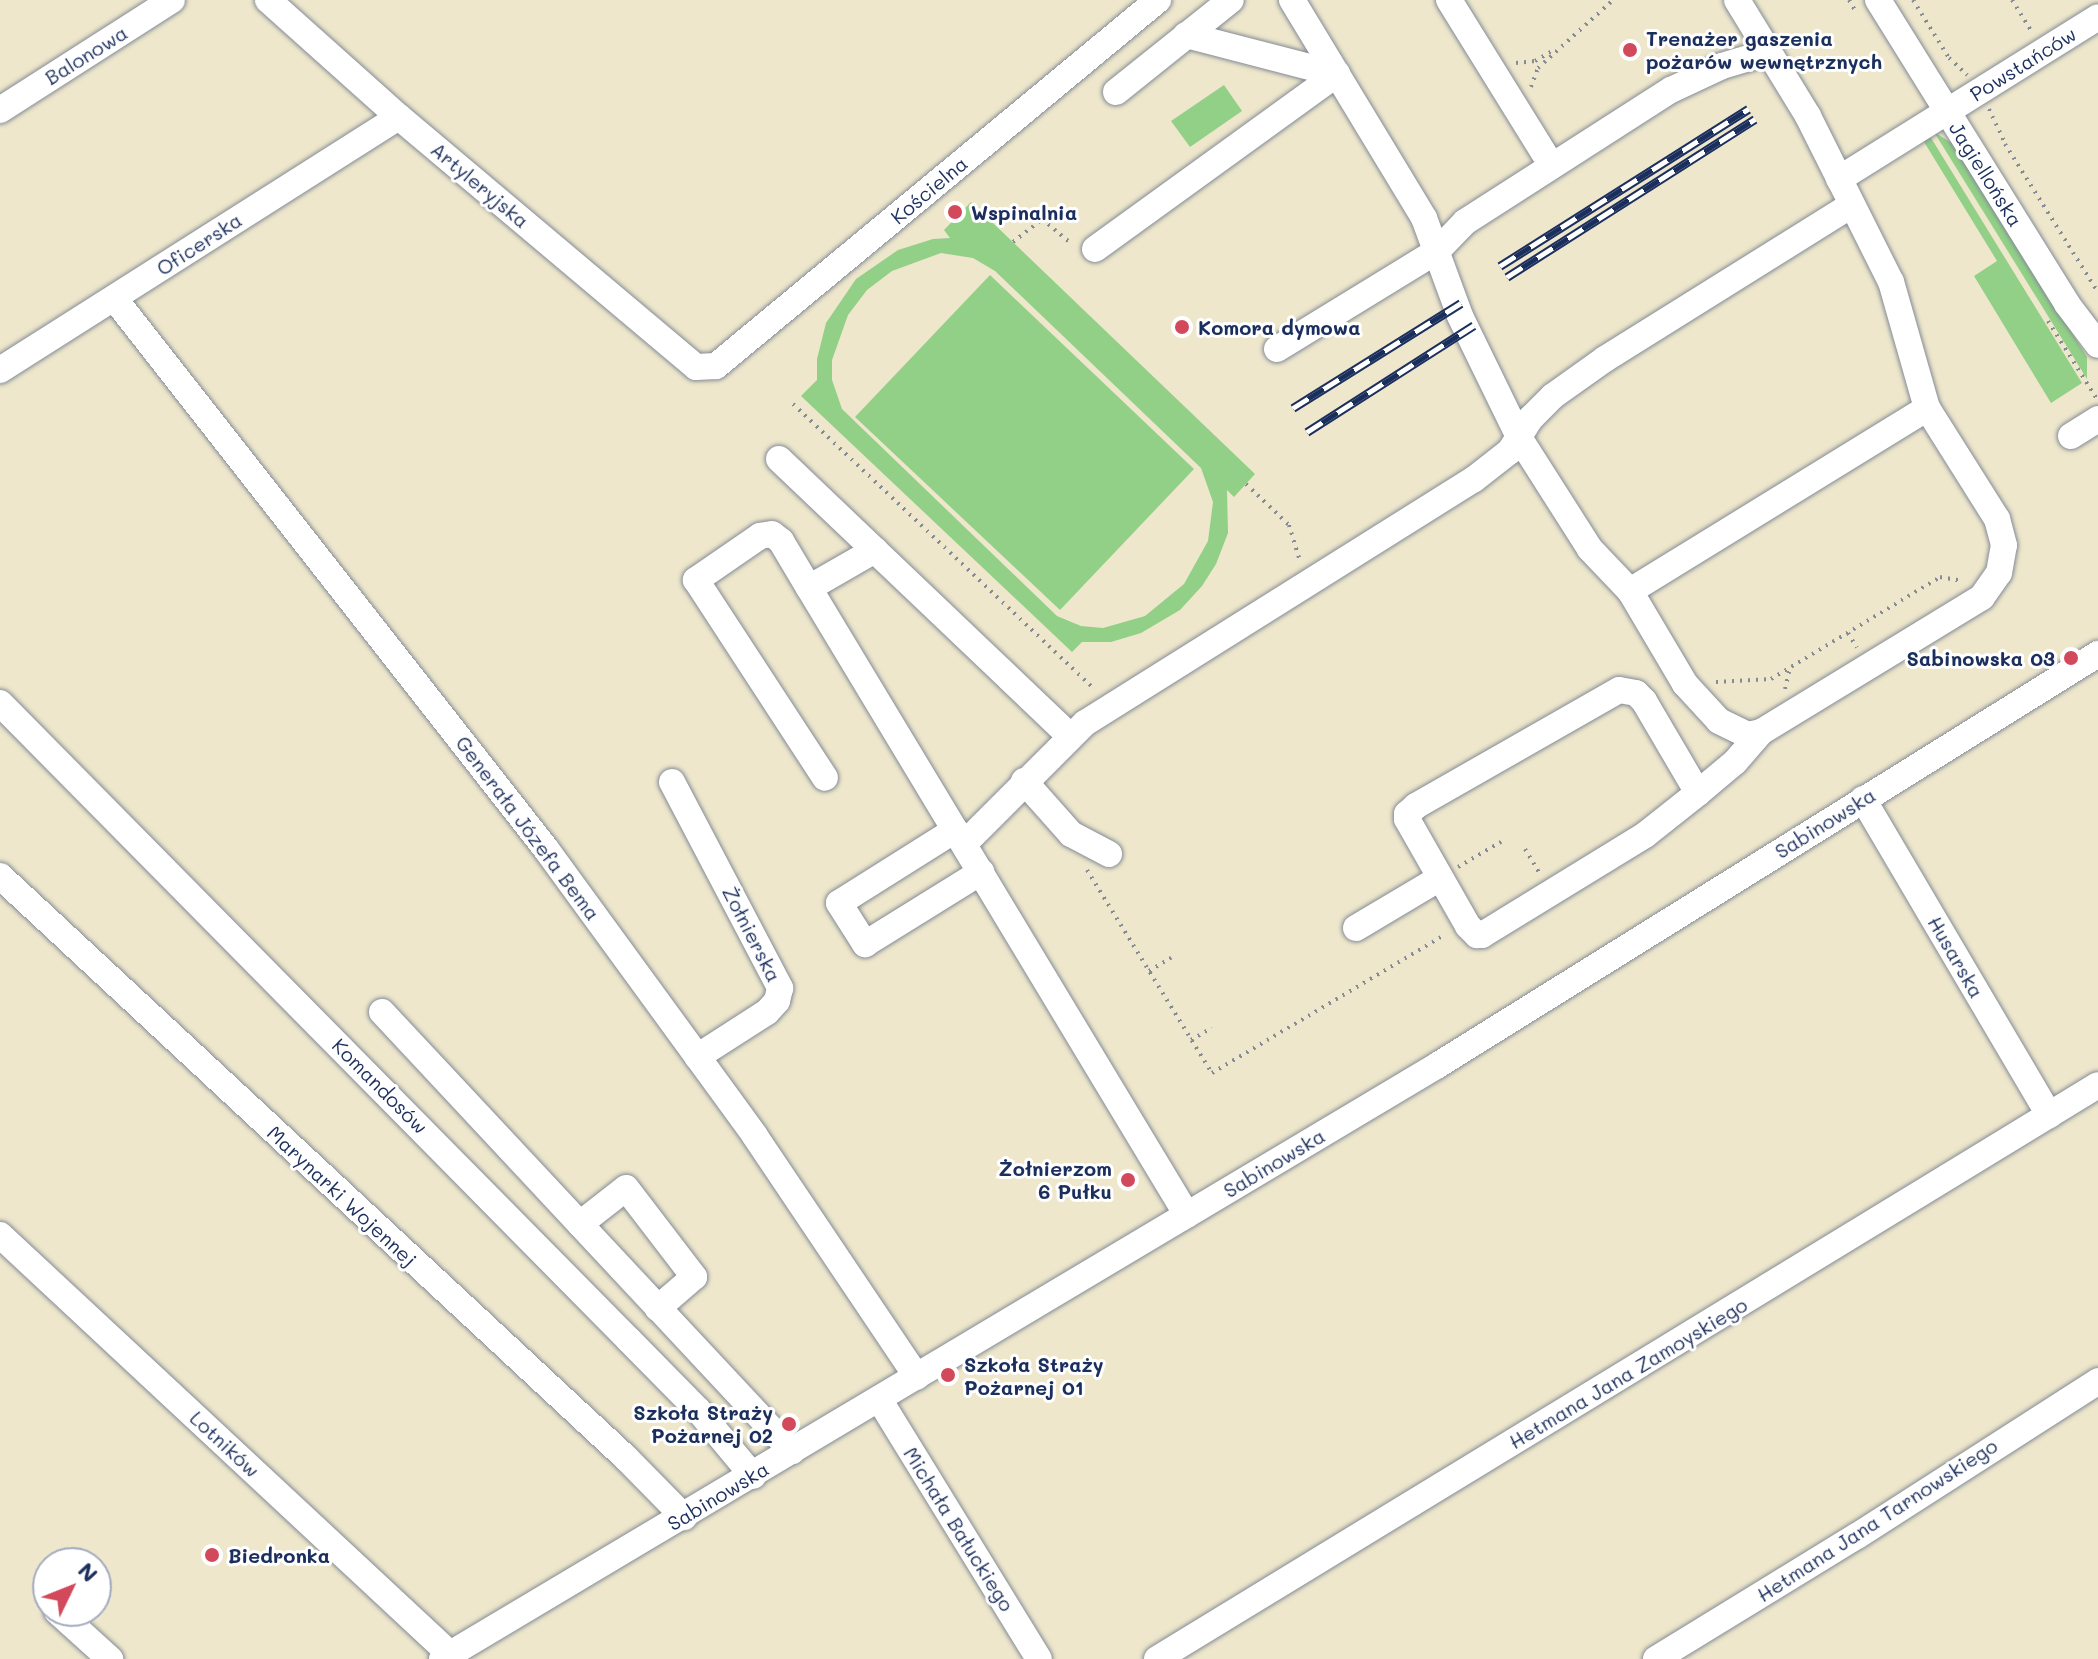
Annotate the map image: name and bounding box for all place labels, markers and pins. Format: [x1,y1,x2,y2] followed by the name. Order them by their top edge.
[1646,26,1882,73] place label: Trenażer gaszenia pożarów wewnętrznych
[1621,41,1639,59] marker: Trenażer gaszenia pożarów wewnętrznych
[971,200,1077,224] place label: Wspinalnia
[946,203,964,221] marker: Wspinalnia
[1198,315,1360,339] place label: Komora dymowa
[1173,318,1191,336] marker: Komora dymowa
[1907,646,2055,670] place label: Sabinowska 03
[2062,649,2080,667] marker: Sabinowska 03
[999,1156,1112,1203] place label: Żołnierzom 6 Pułku
[1119,1171,1137,1189] marker: Żołnierzom 6 Pułku
[964,1352,1104,1399] place label: Szkoła Straży Pożarnej 01
[939,1366,957,1384] marker: Szkoła Straży Pożarnej 01
[633,1400,773,1447] place label: Szkoła Straży Pożarnej 02
[780,1415,798,1433] marker: Szkoła Straży Pożarnej 02
[228,1543,330,1567] place label: Biedronka
[203,1546,221,1564] marker: Biedronka

